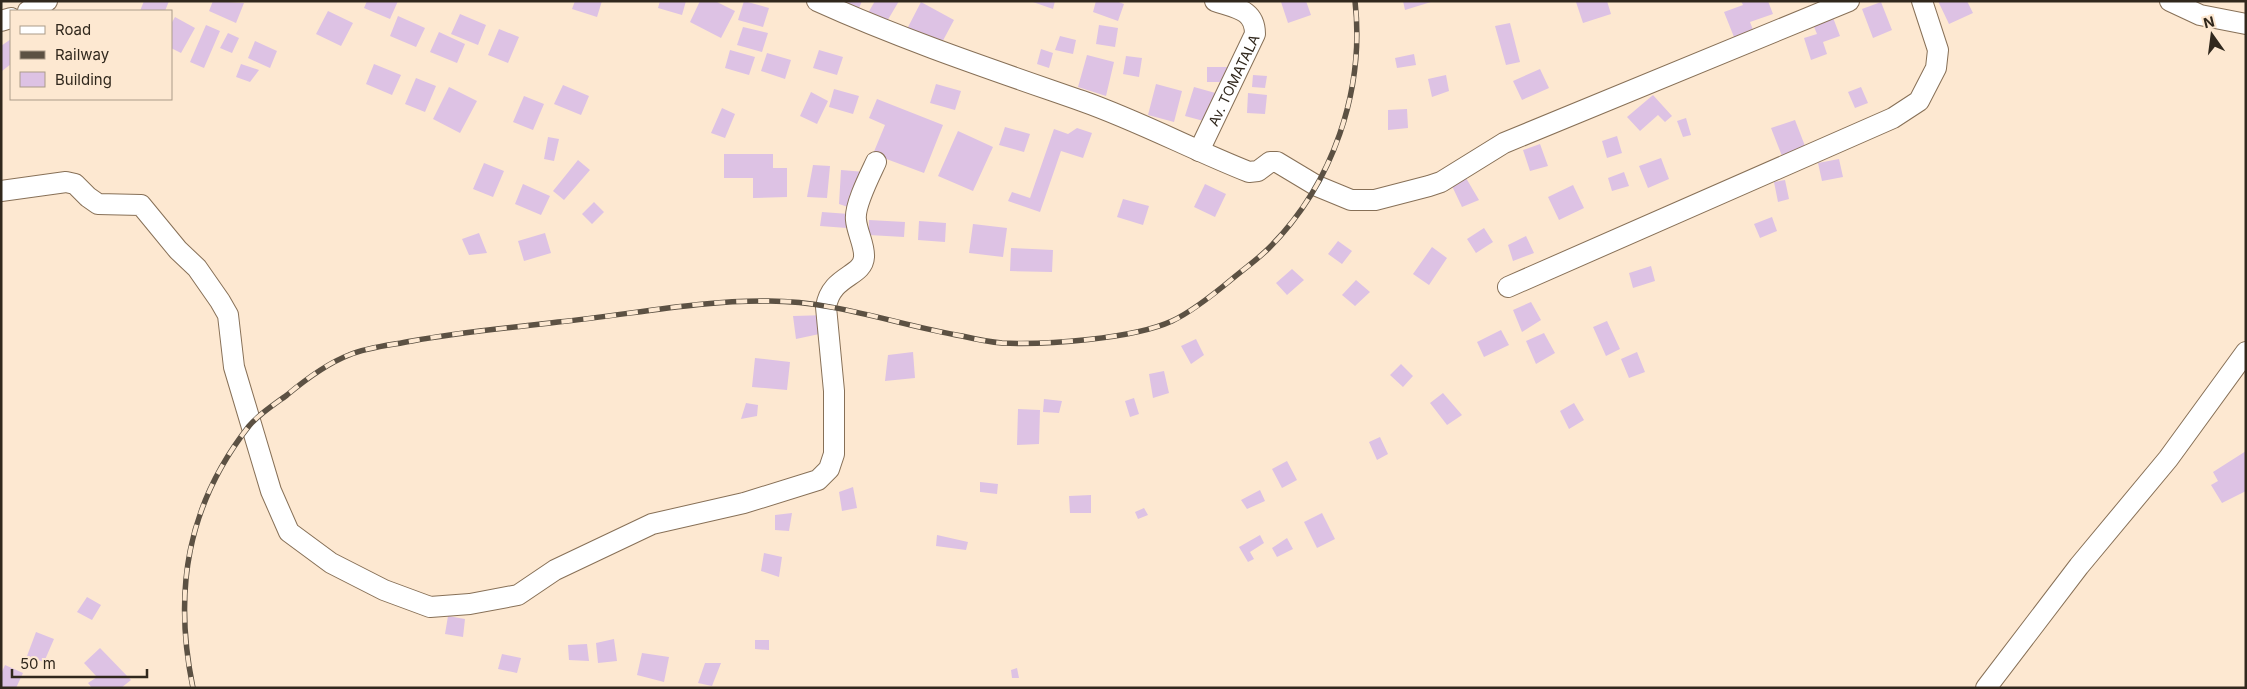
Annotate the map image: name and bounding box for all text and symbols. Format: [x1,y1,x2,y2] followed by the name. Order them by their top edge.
[10,10,172,100] legend
[2187,10,2237,60] north arrow
[2202,12,2216,31] text: N
[55,20,91,39] text: Road
[1204,31,1262,128] street label: Av. TOMATALA
[55,45,110,64] text: Railway
[55,70,112,89] text: Building
[12,646,148,678] scale bar
[20,654,56,673] text: 50 m

